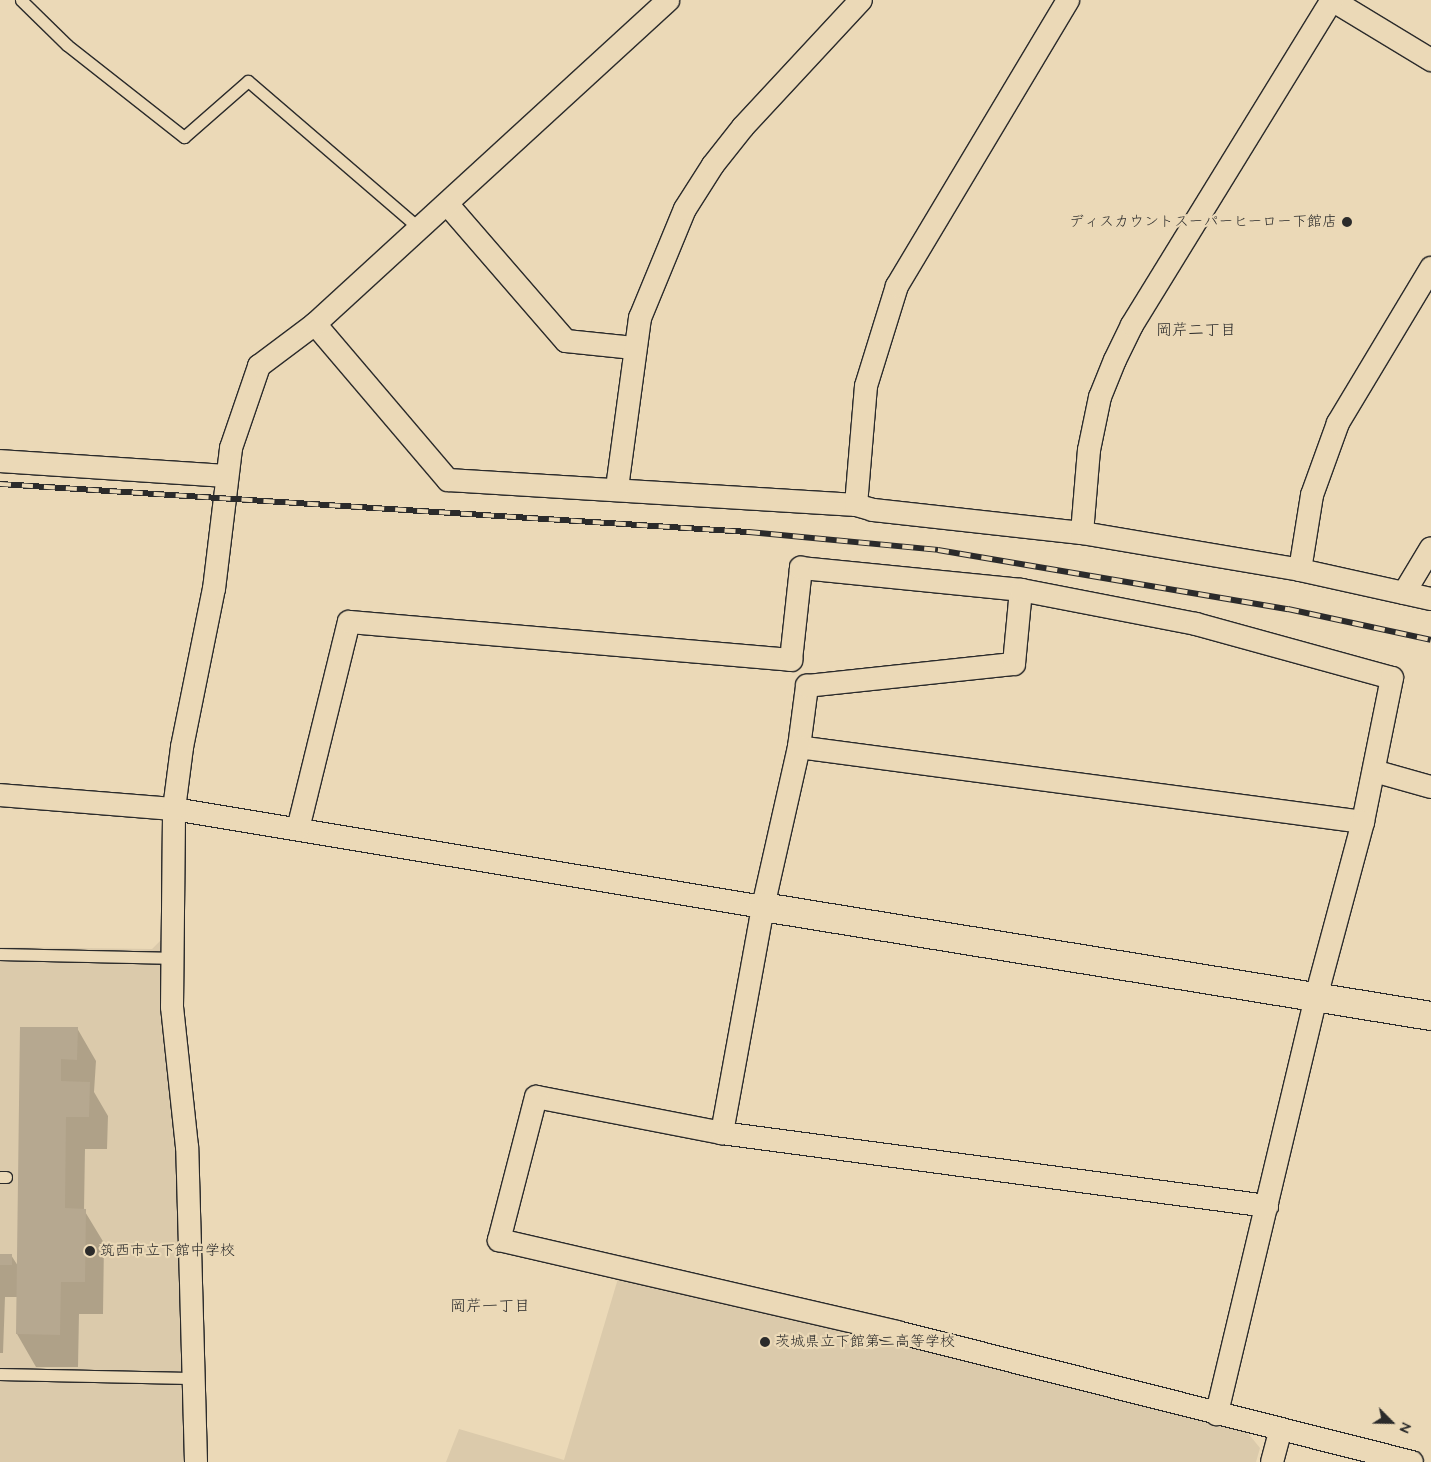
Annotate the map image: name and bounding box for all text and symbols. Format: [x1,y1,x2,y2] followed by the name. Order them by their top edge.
[1069,213,1337,231] place label: ディスカウントスーパーヒーロー下館店
[1341,216,1353,228] marker: ディスカウントスーパーヒーロー下館店
[1156,320,1236,340] district label: 岡芹二丁目
[100,1242,235,1260] place label: 筑西市立下館中学校
[84,1245,96,1257] marker: 筑西市立下館中学校
[450,1296,530,1316] district label: 岡芹一丁目
[775,1333,955,1351] place label: 茨城県立下館第二高等学校
[759,1336,771,1348] marker: 茨城県立下館第二高等学校
[1366,1397,1416,1447] north arrow
[1394,1420,1416,1436] text: N

